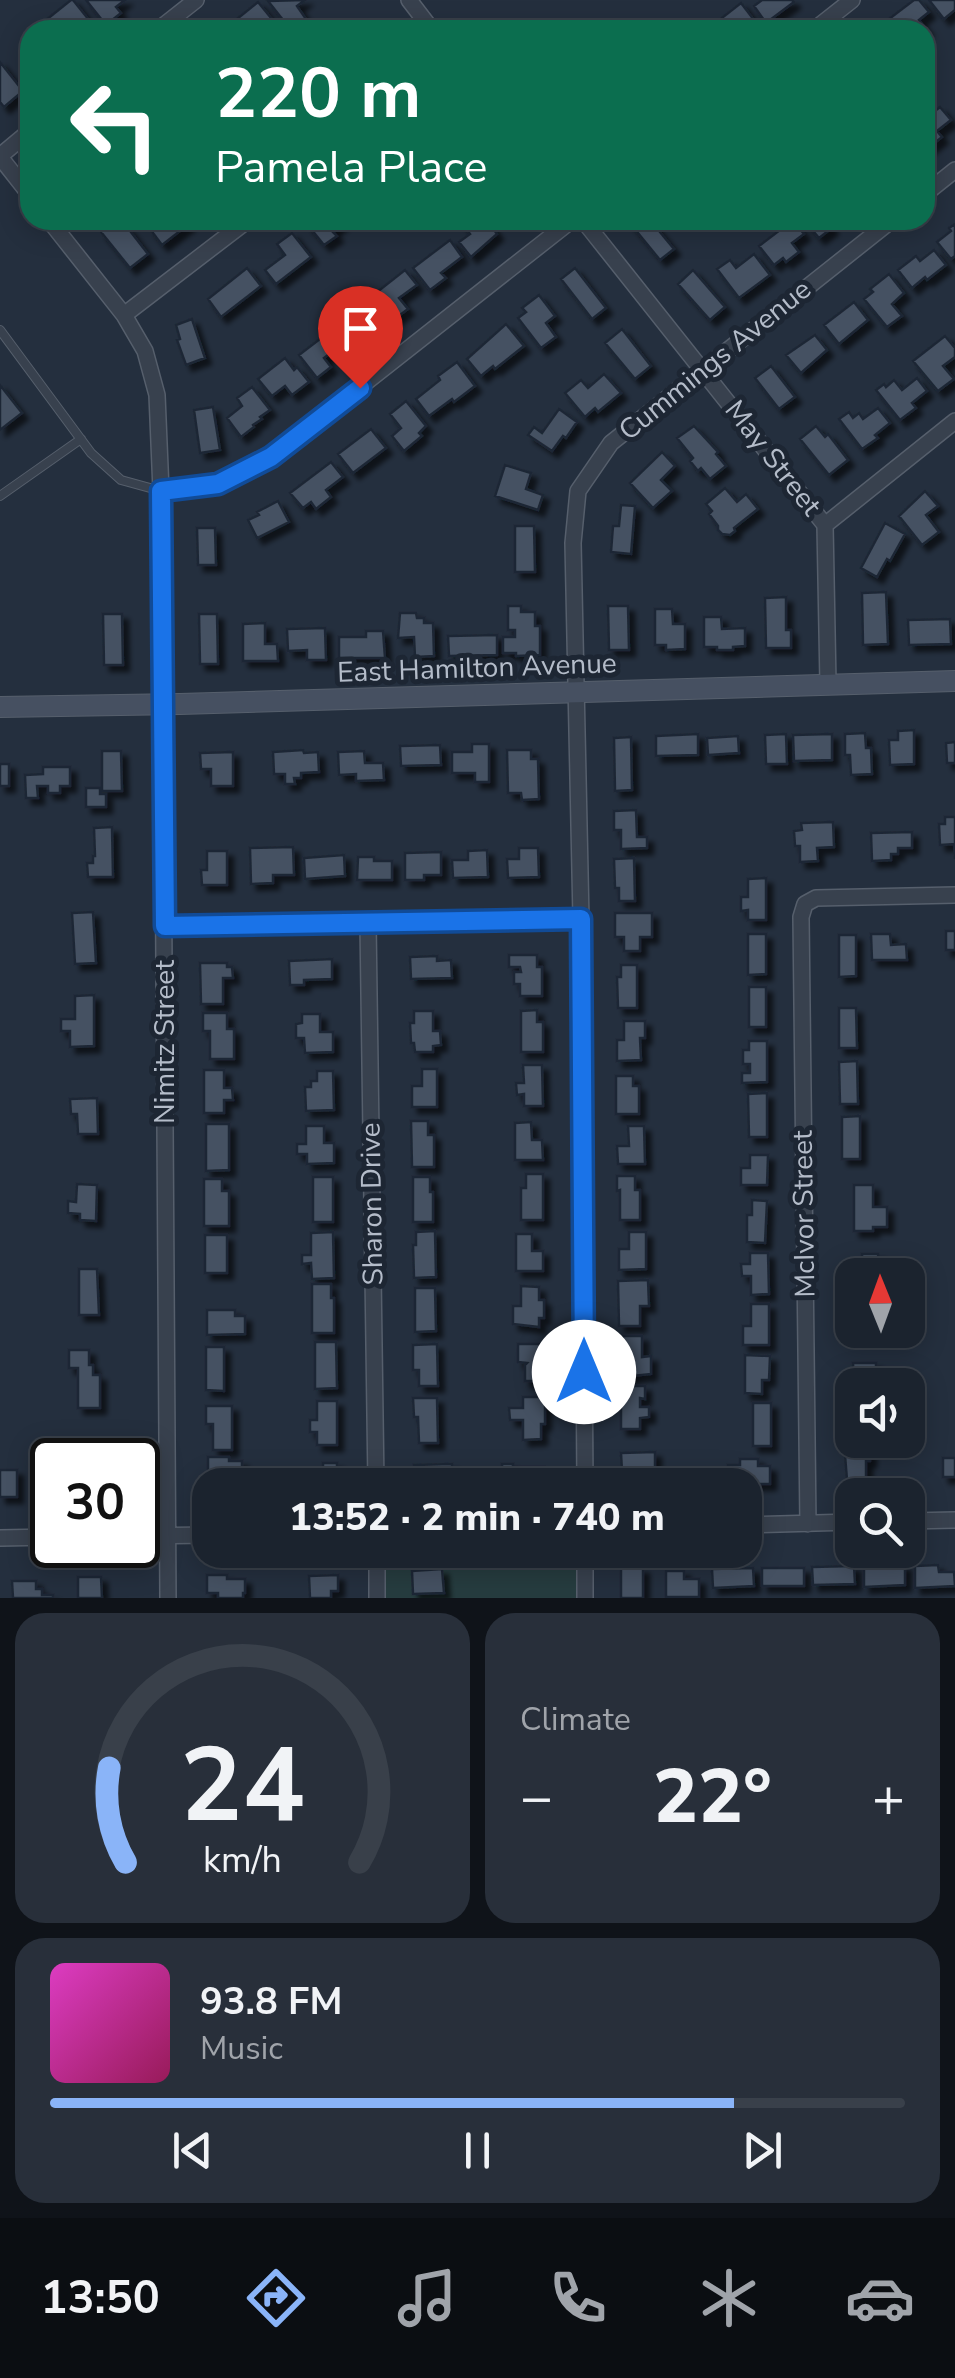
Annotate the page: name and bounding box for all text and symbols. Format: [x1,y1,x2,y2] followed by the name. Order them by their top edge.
[215,46,421,142] text: 220 m
[50,60,180,190] icon: left
[215,137,487,198] text: Pamela Place
[611,271,819,449] street label: Cummings Avenue
[318,286,403,389] pin
[333,301,388,356] icon: arrive
[716,392,830,524] street label: May Street
[337,644,617,692] street label: East Hamilton Avenue
[146,960,184,1124] street label: Nimitz Street
[352,1122,392,1286] street label: Sharon Drive
[784,1130,824,1298] street label: McIvor Street
[835,1258,925,1348] north arrow
[835,1258,925,1568] map controls
[532,1320,636,1424] position arrow
[835,1368,925,1458] button: sound
[30,1438,160,1568] speed limit sign: 30
[835,1478,925,1568] button: search
[289,1492,665,1543] text: 13:52 · 2 min · 740 m
[520,1698,631,1741] text: Climate
[180,1715,305,1857] text: 24
[653,1746,772,1848] text: 22°
[520,1760,553,1835] text: −
[872,1760,905,1835] text: +
[203,1836,282,1885] text: km/h
[200,1976,342,2027] text: 93.8 FM
[200,2027,283,2070] text: Music
[165,2123,220,2178] icon: previous
[450,2123,505,2178] icon: pause
[735,2123,790,2178] icon: next
[241,2263,311,2333] icon: directions
[392,2263,462,2333] icon: music
[543,2263,613,2333] icon: phone
[694,2263,764,2333] icon: climate
[845,2263,915,2333] icon: car
[40,2268,160,2329] text: 13:50

